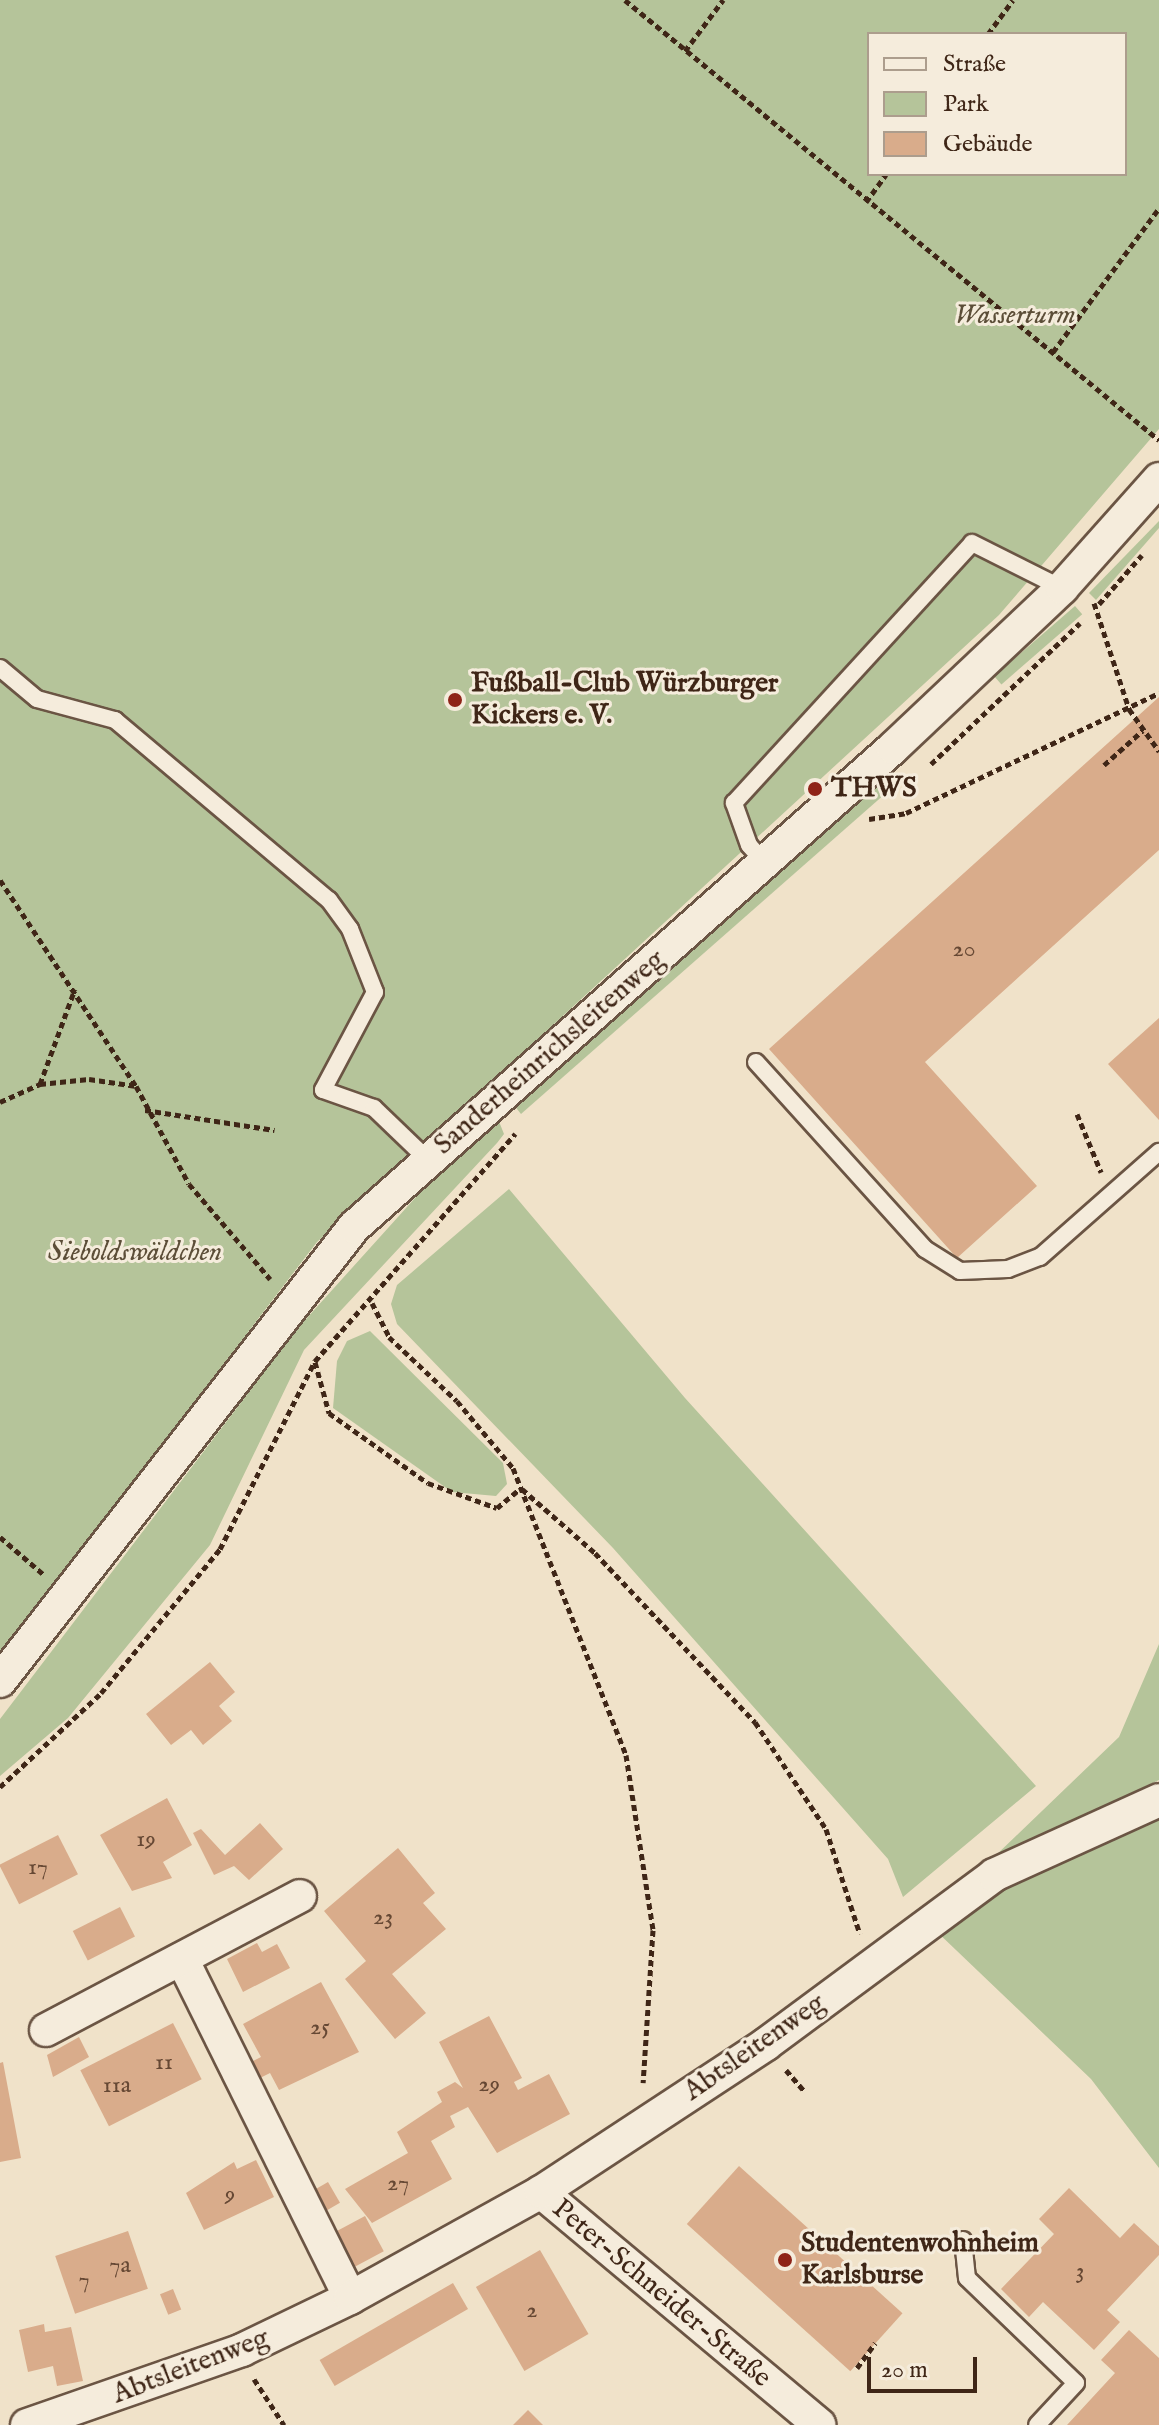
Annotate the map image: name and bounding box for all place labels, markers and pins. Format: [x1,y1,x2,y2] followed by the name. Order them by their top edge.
[471,667,778,733] place label: Fußball-Club Würzburger Kickers e. V.
[446,691,464,709] marker: Fußball-Club Würzburger Kickers e. V.
[831,772,916,806] place label: THWS
[806,780,824,798] marker: THWS
[801,2227,1039,2293] place label: Studentenwohnheim Karlsburse
[776,2251,794,2269] marker: Studentenwohnheim Karlsburse

